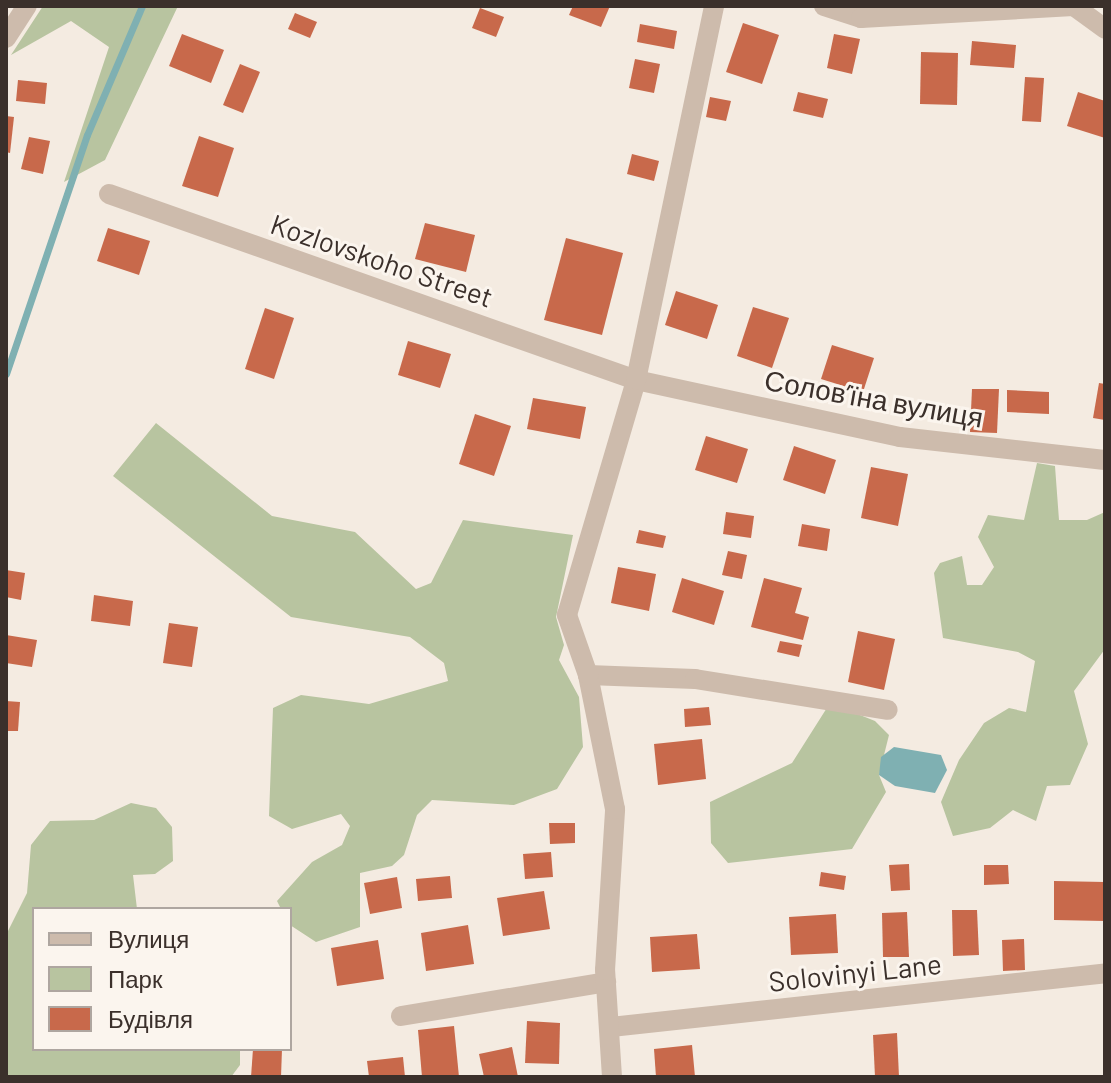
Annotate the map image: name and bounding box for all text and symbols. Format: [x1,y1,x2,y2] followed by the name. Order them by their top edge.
[267,206,497,314] street label: Kozlovskoho Street
[762,362,986,434] street label: Соловʼїна вулиця
[32,907,292,1051] legend
[108,924,189,953] text: Вулиця
[767,946,943,998] street label: Solovinyi Lane
[108,964,162,993] text: Парк
[108,1004,193,1033] text: Будівля

